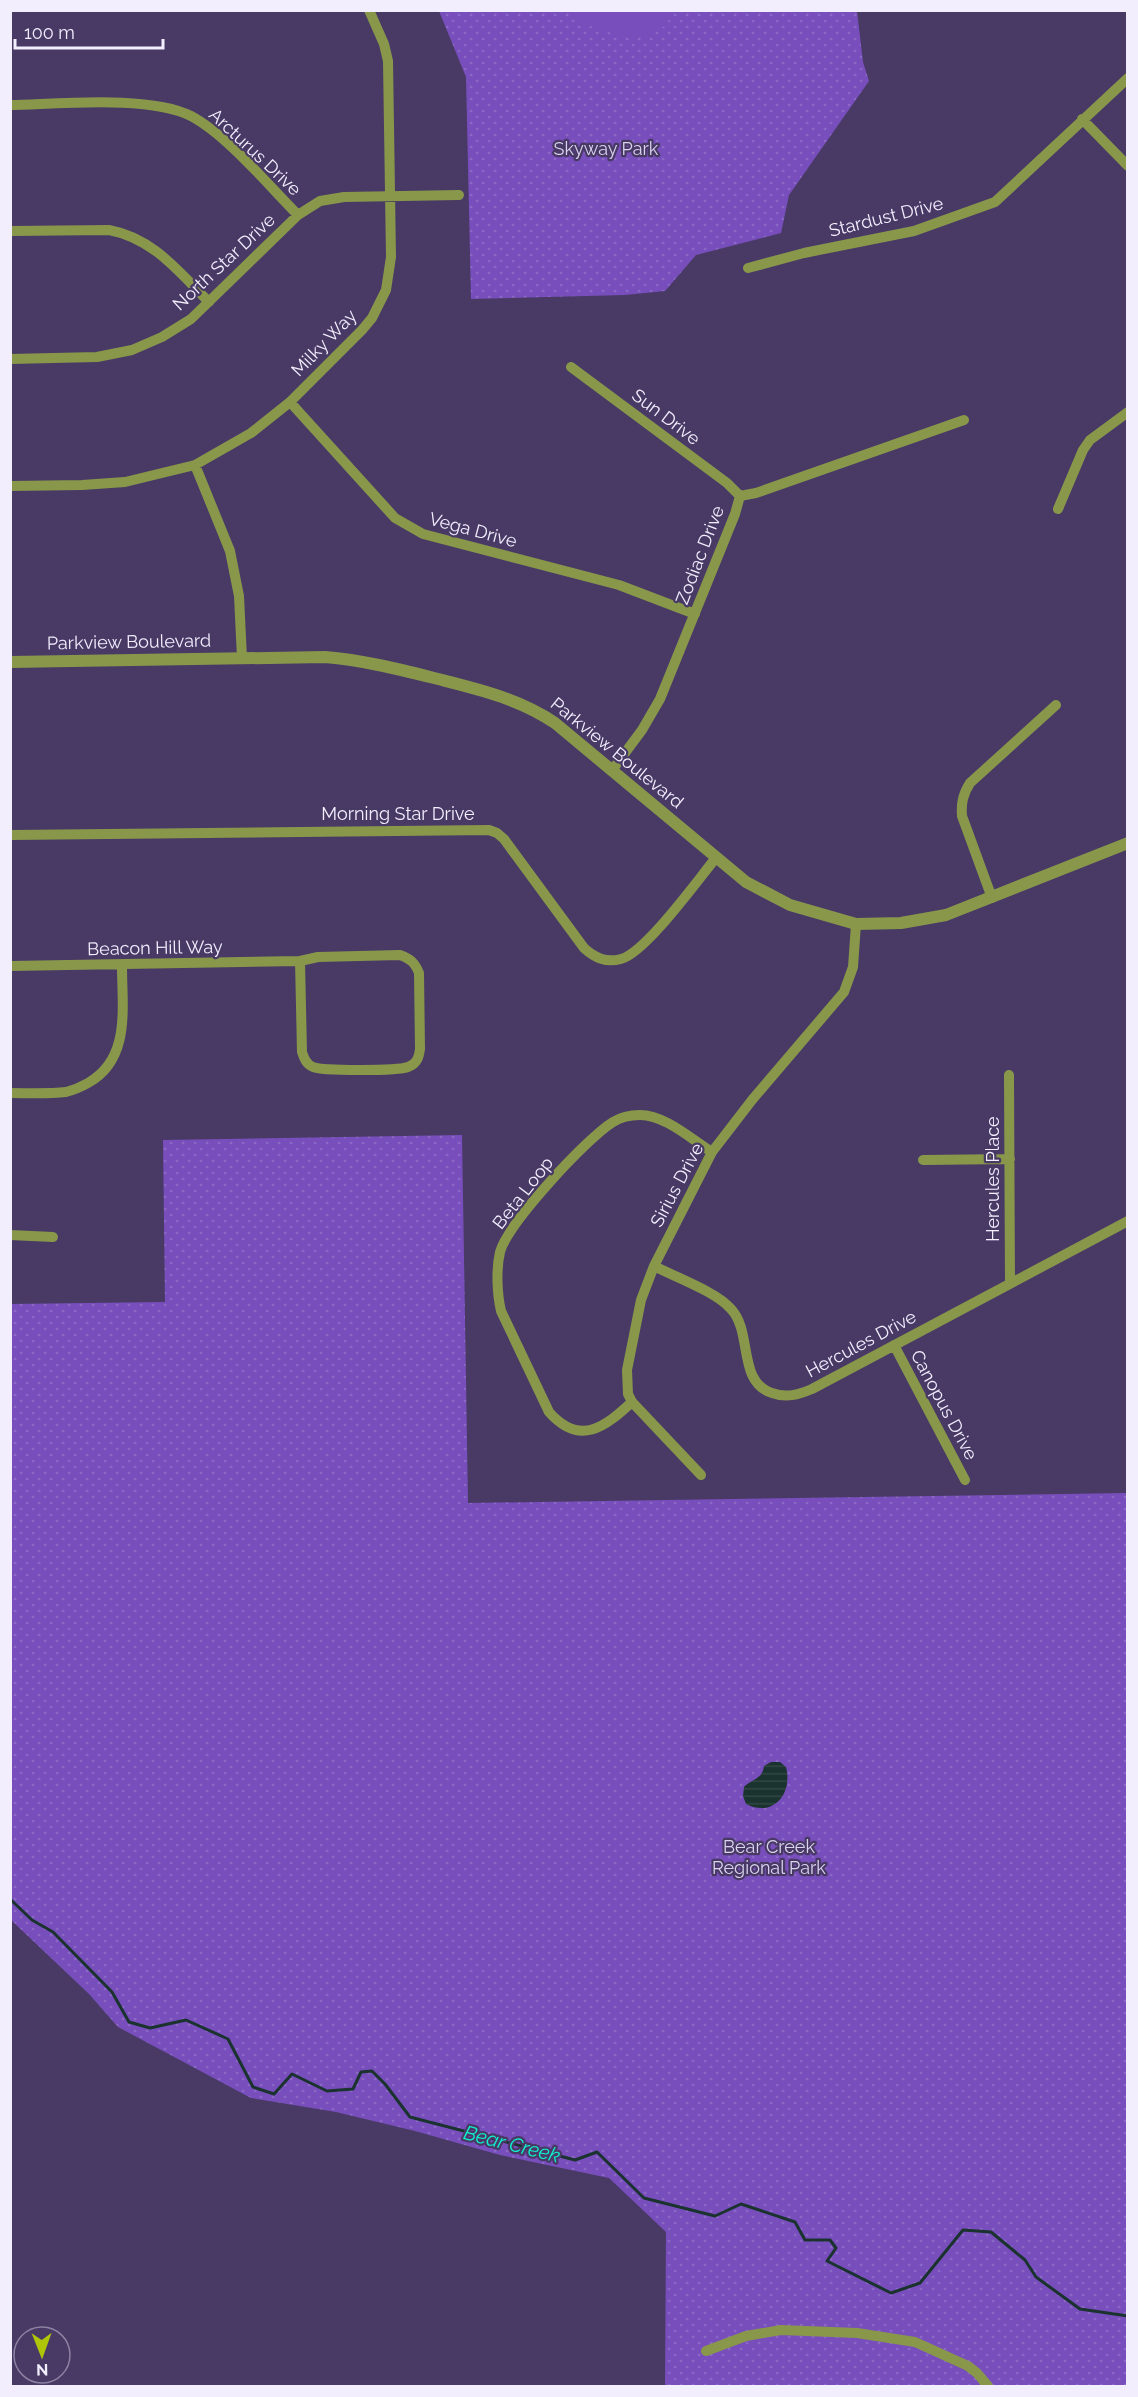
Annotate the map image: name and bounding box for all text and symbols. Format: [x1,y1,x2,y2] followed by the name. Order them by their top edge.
[15,12,164,50] scale bar
[24,22,75,43] text: 100 m
[205,104,306,200] street label: Arcturus Drive
[554,138,659,159] park label: Skyway Park
[827,192,946,241] street label: Stardust Drive
[168,209,279,314] street label: North Star Drive
[287,305,361,380] street label: Milky Way
[628,384,705,449] street label: Sun Drive
[671,502,728,607] street label: Zodiac Drive
[427,508,520,551] street label: Vega Drive
[47,630,211,653] street label: Parkview Boulevard
[547,693,688,812] street label: Parkview Boulevard
[321,803,475,824] street label: Morning Star Drive
[87,936,223,959] street label: Beacon Hill Way
[982,1116,1003,1242] street label: Hercules Place
[646,1139,708,1230] street label: Sirius Drive
[488,1152,557,1233] street label: Beta Loop
[802,1305,920,1381] street label: Hercules Drive
[907,1346,982,1464] street label: Canopus Drive
[712,1836,826,1878] park label: Bear Creek Regional Park
[461,2120,563,2168] water label: Bear Creek
[12,2325,72,2385] north arrow
[36,2360,49,2379] text: N

